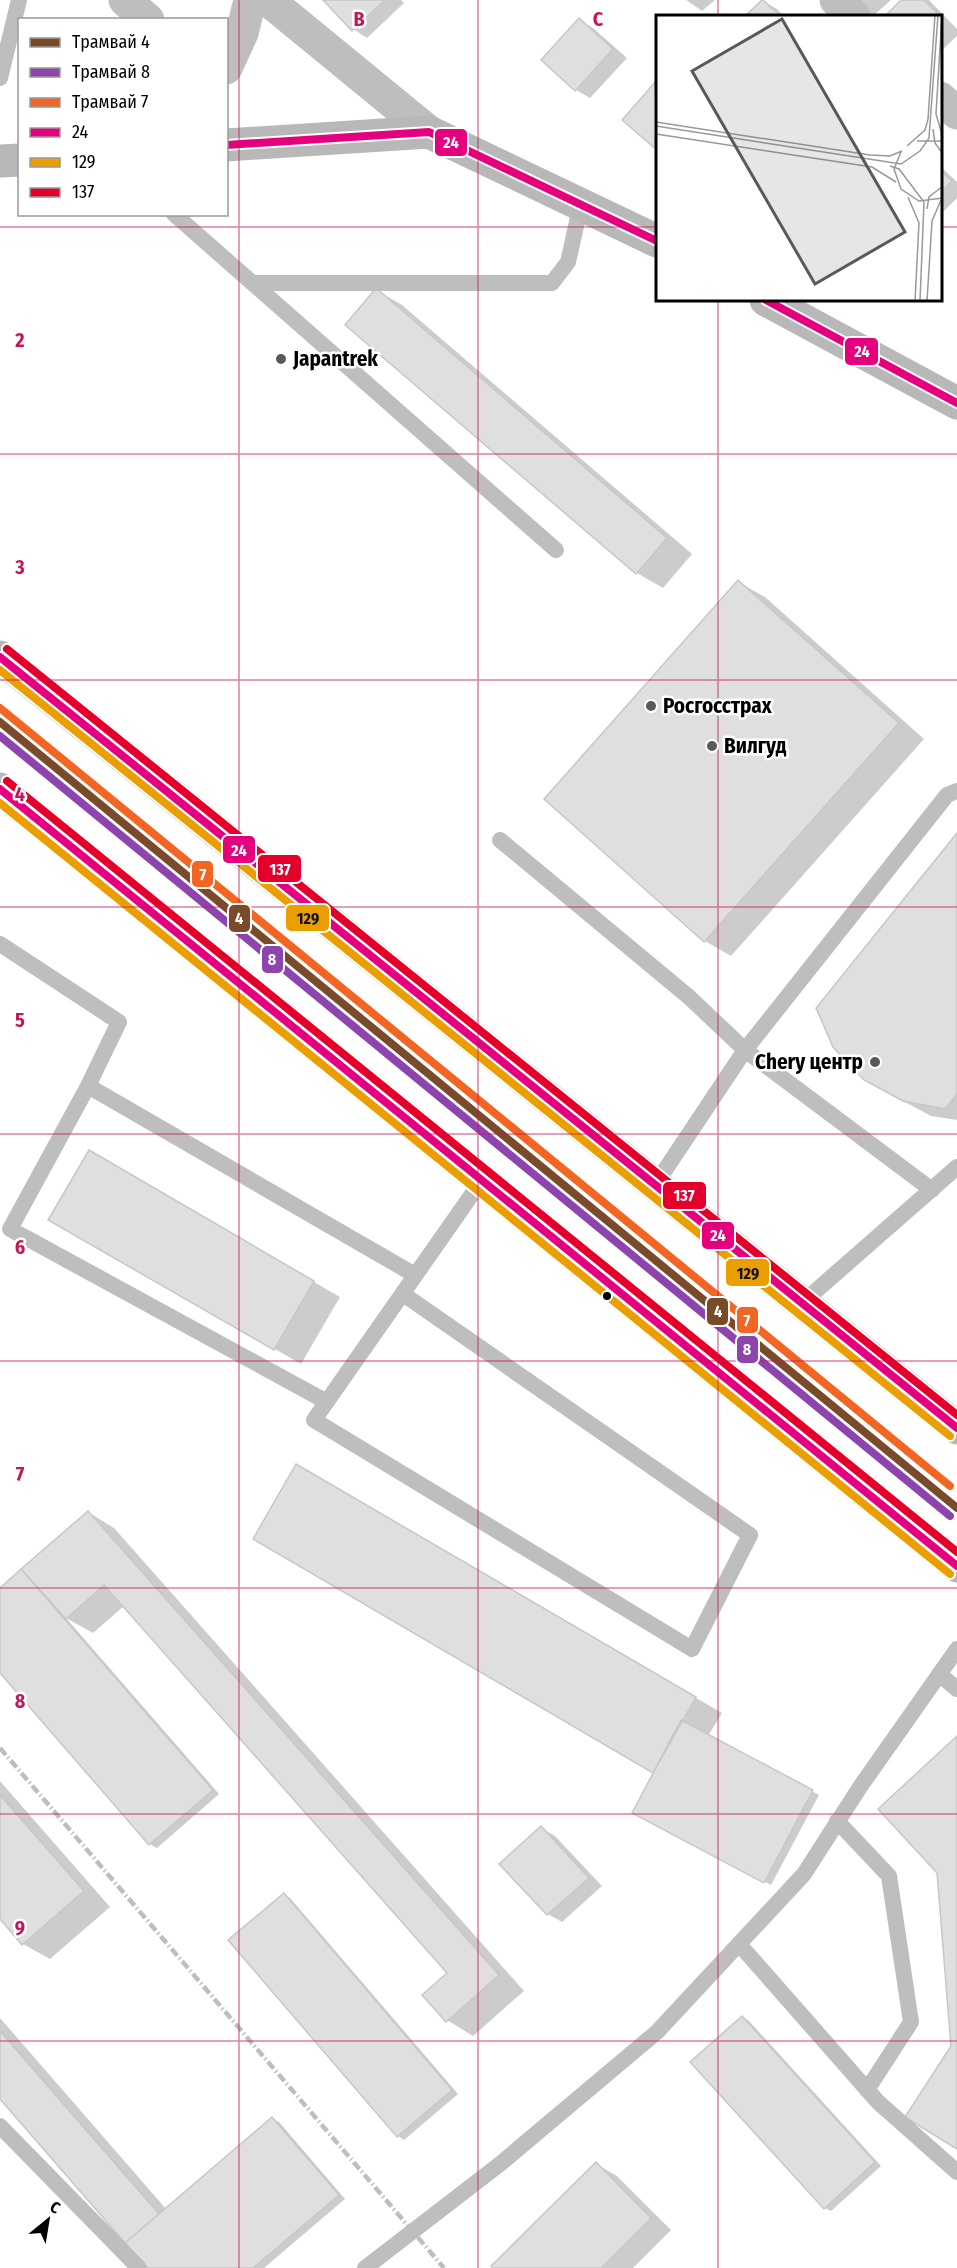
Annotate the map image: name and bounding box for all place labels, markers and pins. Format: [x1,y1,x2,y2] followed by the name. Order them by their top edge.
[292,346,378,372] place label: Japantrek
[274,352,288,366] marker: Japantrek
[663,693,773,719] place label: Росгосстрах
[644,699,658,713] marker: Росгосстрах
[724,733,787,759] place label: Вилгуд
[705,739,719,753] marker: Вилгуд
[755,1049,863,1075] place label: Chery центр
[868,1055,882,1069] marker: Chery центр
[601,1290,613,1302] unlabelled marker

